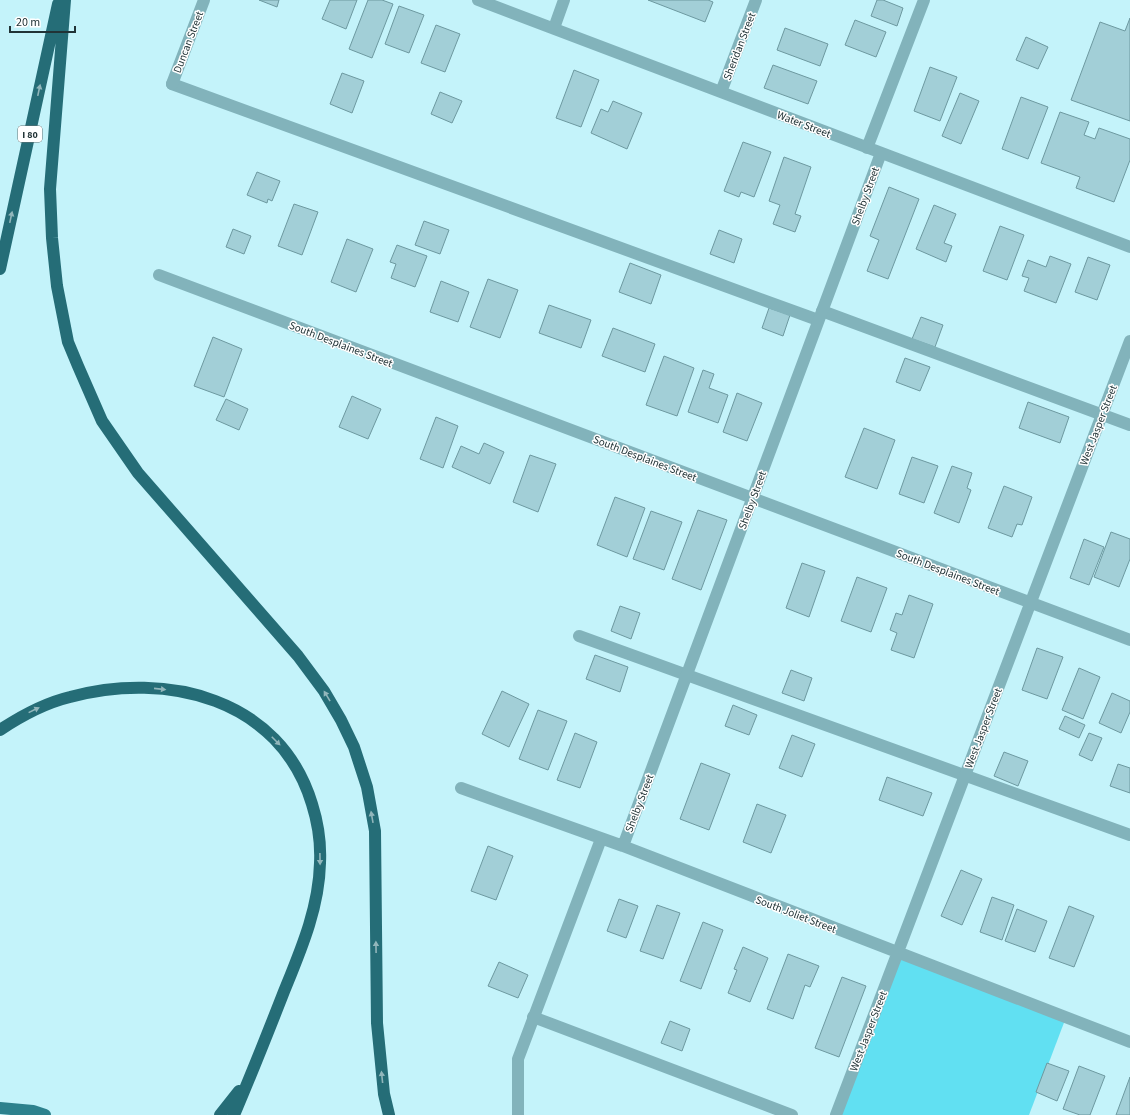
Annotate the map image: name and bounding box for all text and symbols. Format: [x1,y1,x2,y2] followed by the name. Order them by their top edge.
[10,8,75,34] scale bar
[170,9,207,75] street label: Duncan Street
[720,10,759,82] street label: Sheridan Street
[16,14,40,31] text: 20 m
[37,84,43,96] one-way arrow
[775,107,833,142] street label: Water Street
[18,126,42,142] road number: I 80
[848,165,883,227] street label: Shelby Street
[9,211,15,223] one-way arrow
[287,318,395,371] street label: South Desplaines Street
[1076,383,1121,468] street label: West Jasper Street
[591,432,699,485] street label: South Desplaines Street
[735,469,770,531] street label: Shelby Street
[894,546,1002,599] street label: South Desplaines Street
[154,686,166,693] one-way arrow
[961,686,1006,771] street label: West Jasper Street
[324,690,331,702] one-way arrow
[28,707,40,713] one-way arrow
[271,736,281,745] one-way arrow
[622,772,658,834] street label: Shelby Street
[369,811,375,823] one-way arrow
[317,853,323,866] one-way arrow
[753,892,839,937] street label: South Joliet Street
[373,940,379,953] one-way arrow
[846,989,891,1074] street label: West Jasper Street
[379,1071,386,1083] one-way arrow

